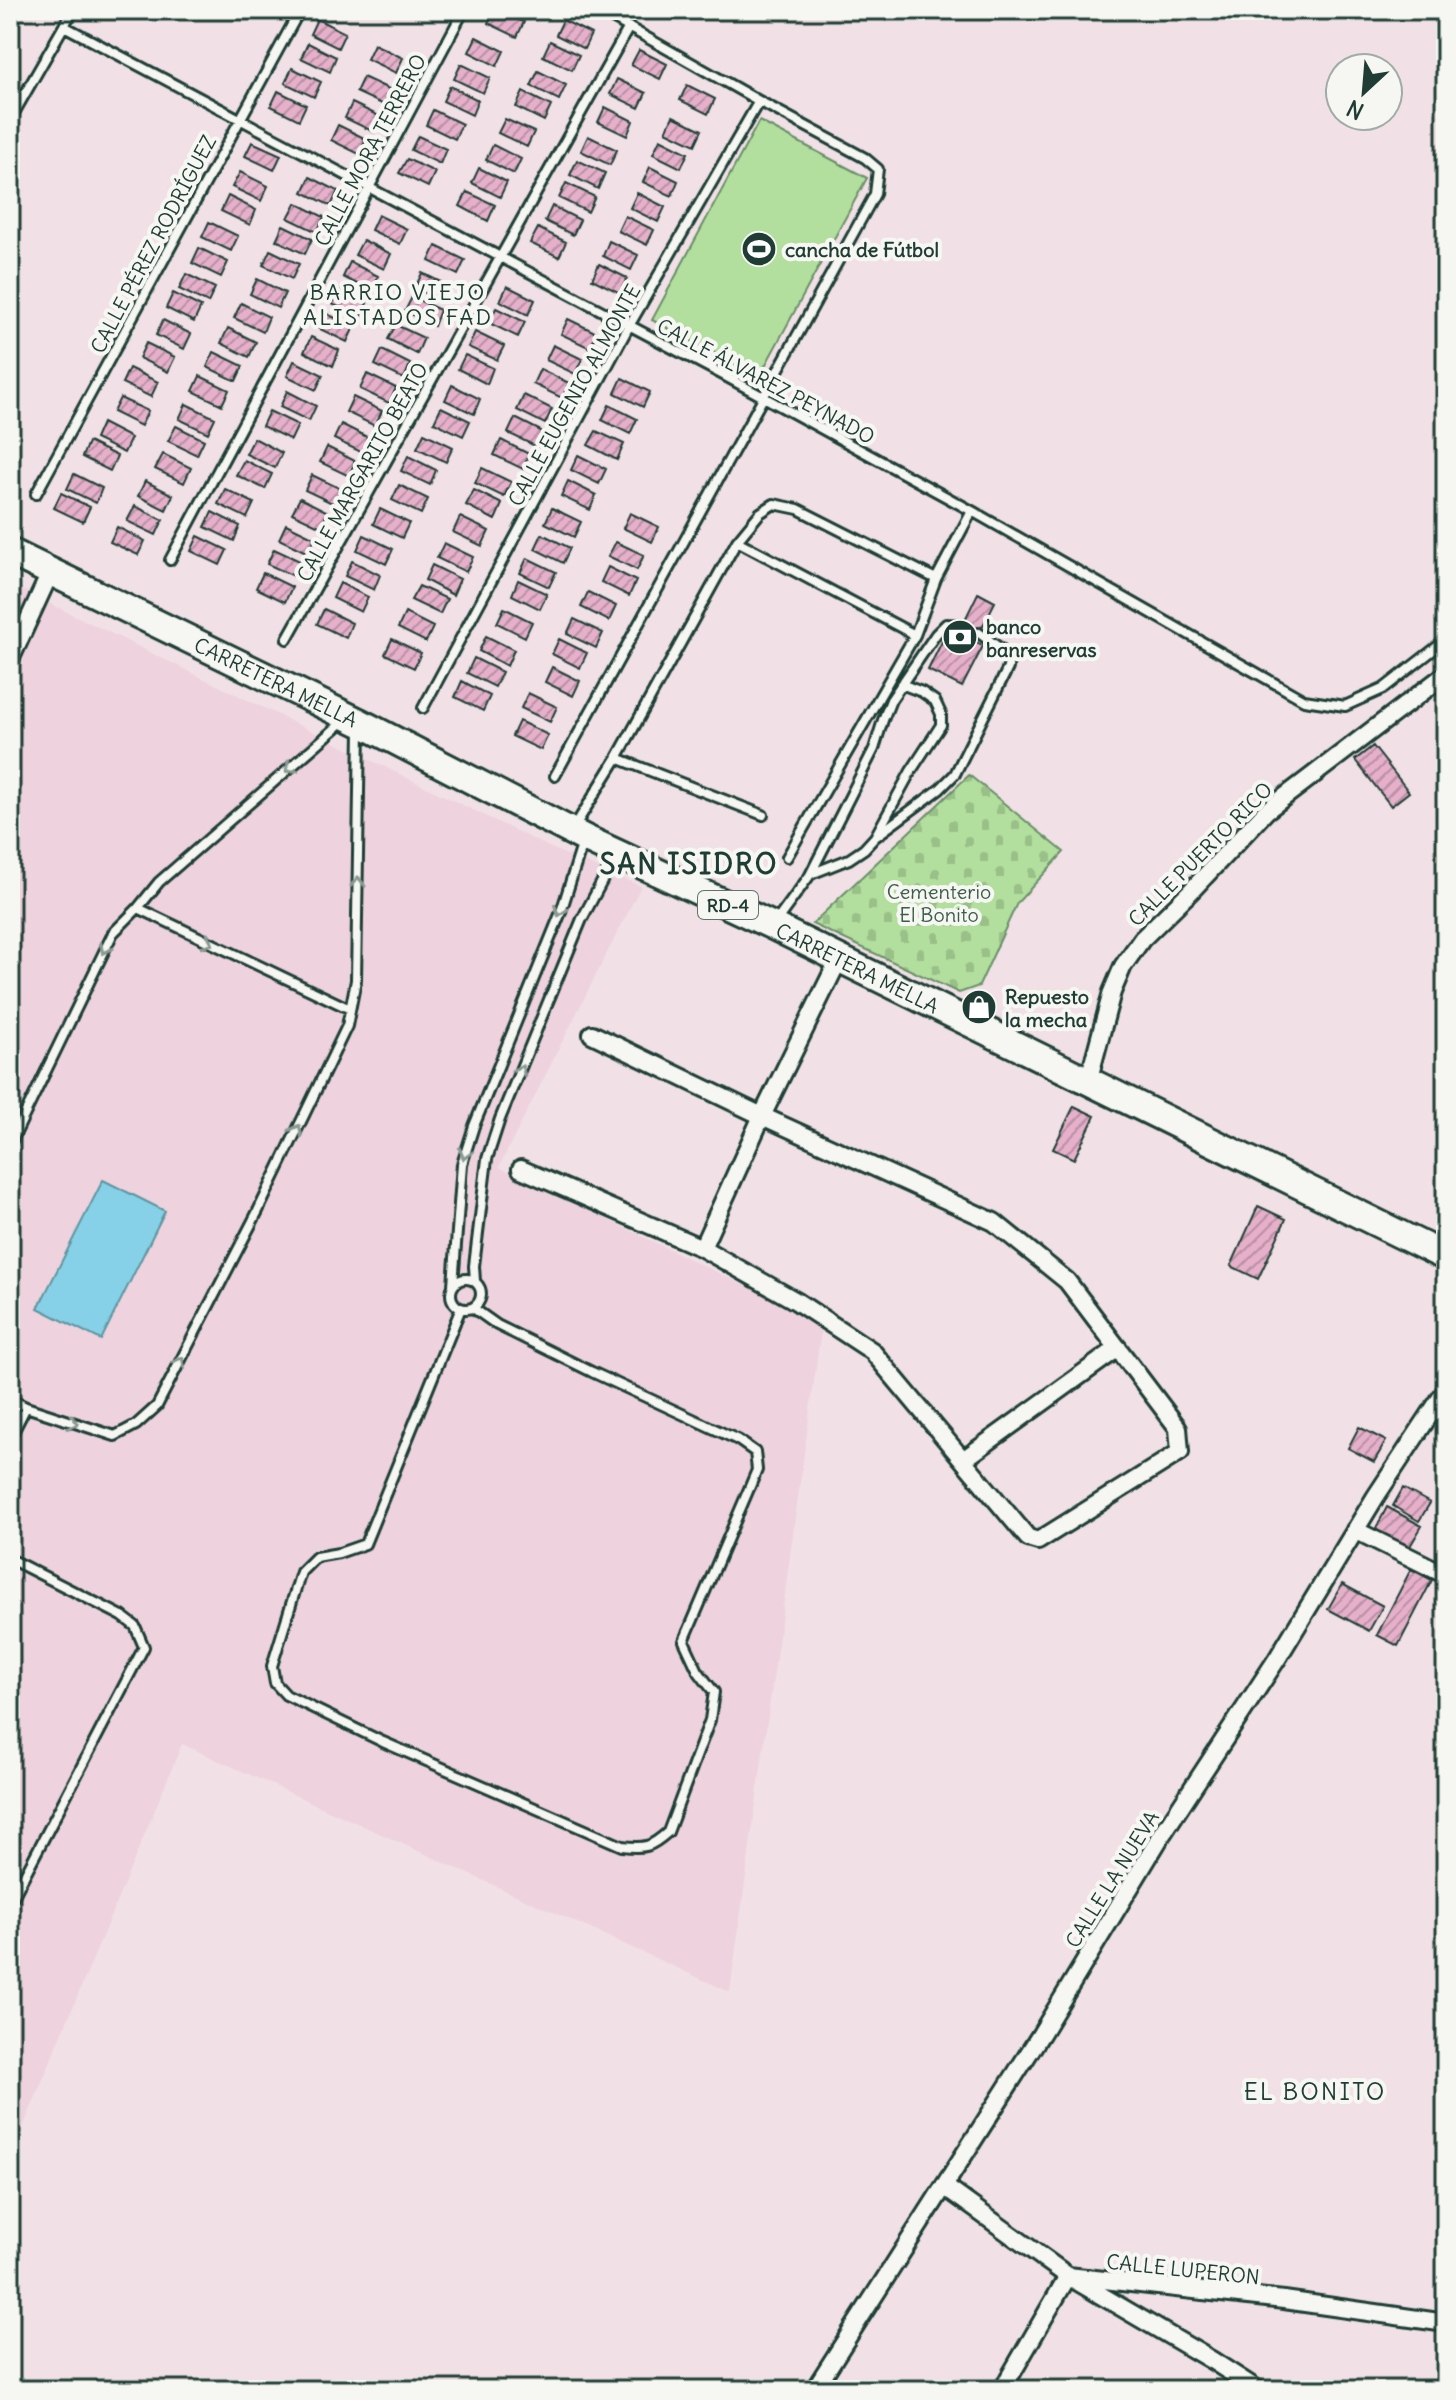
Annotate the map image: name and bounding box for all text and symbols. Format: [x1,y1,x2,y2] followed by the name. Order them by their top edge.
[309,50,431,250] street label: CALLE MORA TERRERO
[1324,52,1404,132] north arrow
[1342,94,1368,126] text: N
[85,131,221,357] street label: CALLE PÉREZ RODRÍGUEZ
[740,230,778,268] sports icon: cancha de Fútbol
[785,237,939,262] place label: cancha de Fútbol
[303,278,493,331] district label: BARRIO VIEJO ALISTADOS FAD
[503,280,645,510] street label: CALLE EUGENIO ALMONTE
[653,313,879,449] street label: CALLE ÁLVAREZ PEYNADO
[291,358,433,586] street label: CALLE MARGARITO BEATO
[986,614,1097,662] place label: banco banreservas
[941,618,979,656] bank icon: banco banreservas
[190,631,362,732] street label: CARRETERA MELLA
[284,758,299,773] one-way arrow
[1123,777,1277,931] street label: CALLE PUERTO RICO
[600,846,778,882] district label: SAN ISIDRO
[349,875,367,888] one-way arrow
[887,879,991,927] park label: Cementerio El Bonito
[698,891,758,919] road number: RD-4
[553,904,569,918] one-way arrow
[772,917,943,1018] street label: CARRETERA MELLA
[200,932,214,948] one-way arrow
[99,940,115,955] one-way arrow
[1005,984,1089,1032] place label: Repuesto la mecha
[960,988,998,1026] shop icon: Repuesto la mecha
[510,1064,527,1078] one-way arrow
[287,1124,303,1138] one-way arrow
[458,1146,475,1160] one-way arrow
[170,1356,186,1371] one-way arrow
[65,1413,79,1429] one-way arrow
[1060,1806,1164,1952] street label: CALLE LA NUEVA
[1244,2076,1386,2106] district label: EL BONITO
[1105,2249,1261,2289] street label: CALLE LUPERON

